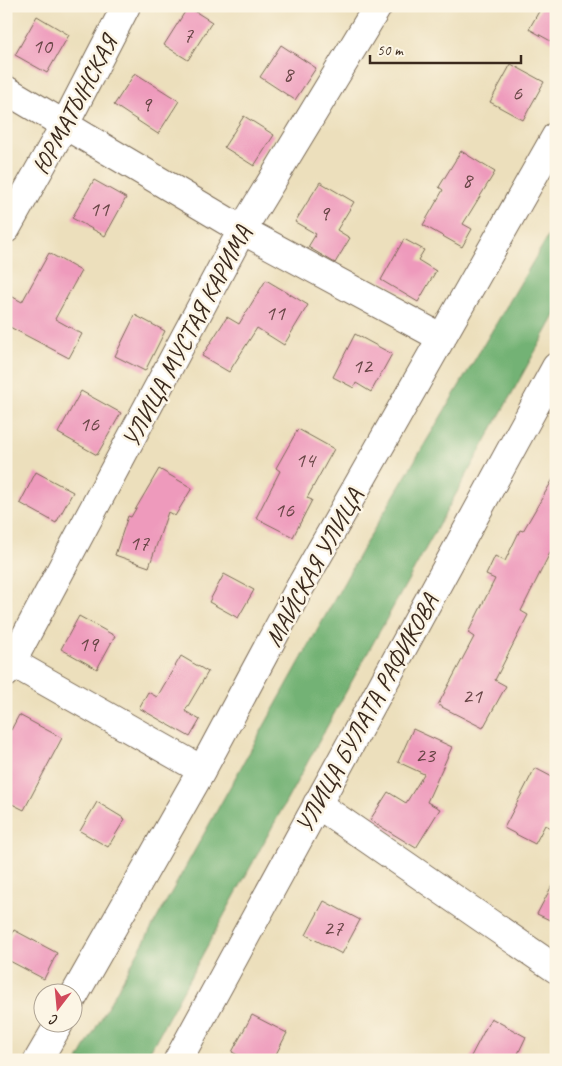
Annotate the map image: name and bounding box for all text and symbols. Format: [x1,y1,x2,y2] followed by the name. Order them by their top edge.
[183,21,194,49] house number: 7
[25,27,127,180] street label: ЮРМАТЫНСКАЯ
[32,32,54,60] house number: 10
[370,32,521,64] scale bar
[377,41,404,60] text: 50 m
[283,60,295,88] house number: 8
[512,79,523,107] house number: 6
[141,90,153,118] house number: 9
[462,166,474,194] house number: 8
[89,195,110,223] house number: 11
[319,199,331,227] house number: 9
[115,220,259,453] street label: УЛИЦА МУСТАЯ КАРИМА
[265,299,286,327] house number: 11
[352,352,374,380] house number: 12
[79,410,100,438] house number: 16
[295,446,317,474] house number: 14
[257,483,371,652] street label: МАЙСКАЯ УЛИЦА
[274,496,295,524] house number: 16
[129,529,150,557] house number: 17
[288,587,446,838] street label: УЛИЦА БУЛАТА РАФИКОВА
[78,630,100,658] house number: 19
[462,682,483,710] house number: 21
[415,741,437,769] house number: 23
[323,914,344,942] house number: 27
[32,984,82,1034] north arrow
[47,1010,60,1029] text: С

